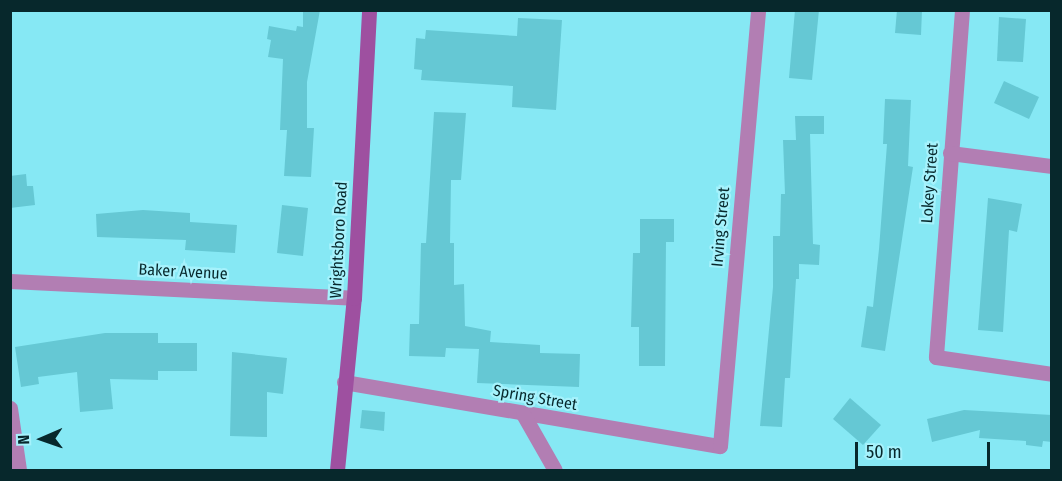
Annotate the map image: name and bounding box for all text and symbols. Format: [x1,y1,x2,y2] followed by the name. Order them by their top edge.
[918,142,942,224] street label: Lokey Street
[326,181,352,299] street label: Wrightsboro Road
[708,186,734,268] street label: Irving Street
[138,260,228,284] street label: Baker Avenue
[491,381,579,415] street label: Spring Street
[12,409,72,469] north arrow
[858,430,993,468] scale bar
[14,435,33,445] text: N
[866,441,902,463] text: 50 m

